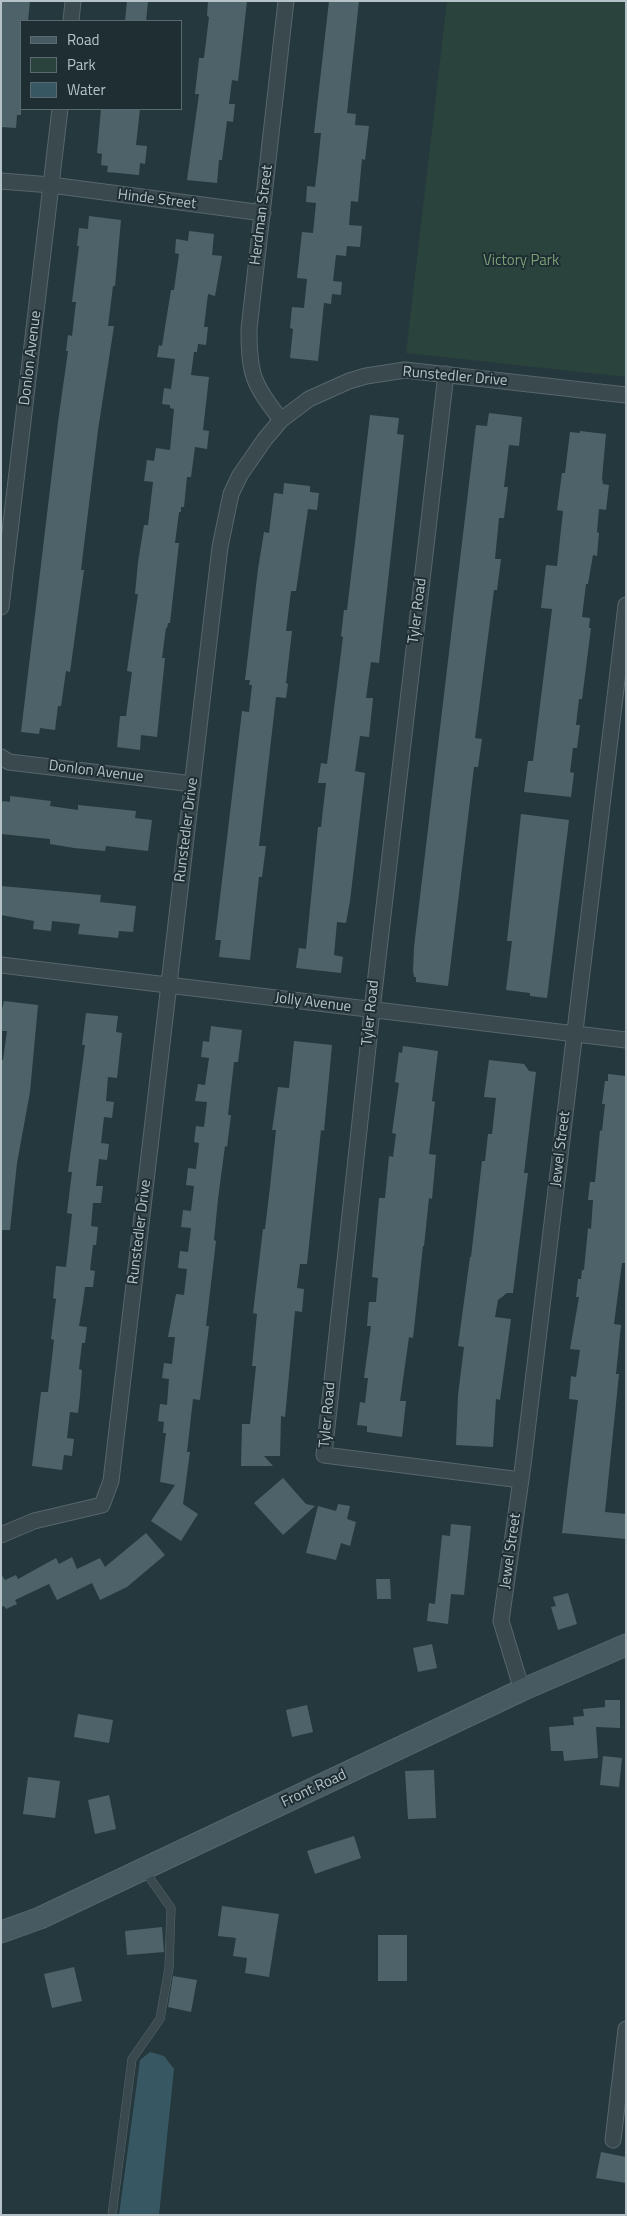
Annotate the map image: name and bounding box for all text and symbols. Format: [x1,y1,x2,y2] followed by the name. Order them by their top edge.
[20,20,182,110] legend
[67,28,99,51] text: Road
[67,53,96,76] text: Park
[67,78,106,101] text: Water
[247,164,277,266] street label: Herdman Street
[117,186,197,214] street label: Hinde Street
[483,252,559,270] park label: Victory Park
[16,310,46,406] street label: Donlon Avenue
[402,363,508,391] street label: Runstedler Drive
[405,577,431,645] street label: Tyler Road
[48,757,144,787] street label: Donlon Avenue
[172,777,202,883] street label: Runstedler Drive
[359,979,383,1047] street label: Tyler Road
[274,989,352,1017] street label: Jolly Avenue
[547,1110,575,1188] street label: Jewel Street
[125,1179,155,1285] street label: Runstedler Drive
[316,1381,340,1449] street label: Tyler Road
[497,1512,525,1590] street label: Jewel Street
[279,1766,349,1812] street label: Front Road

